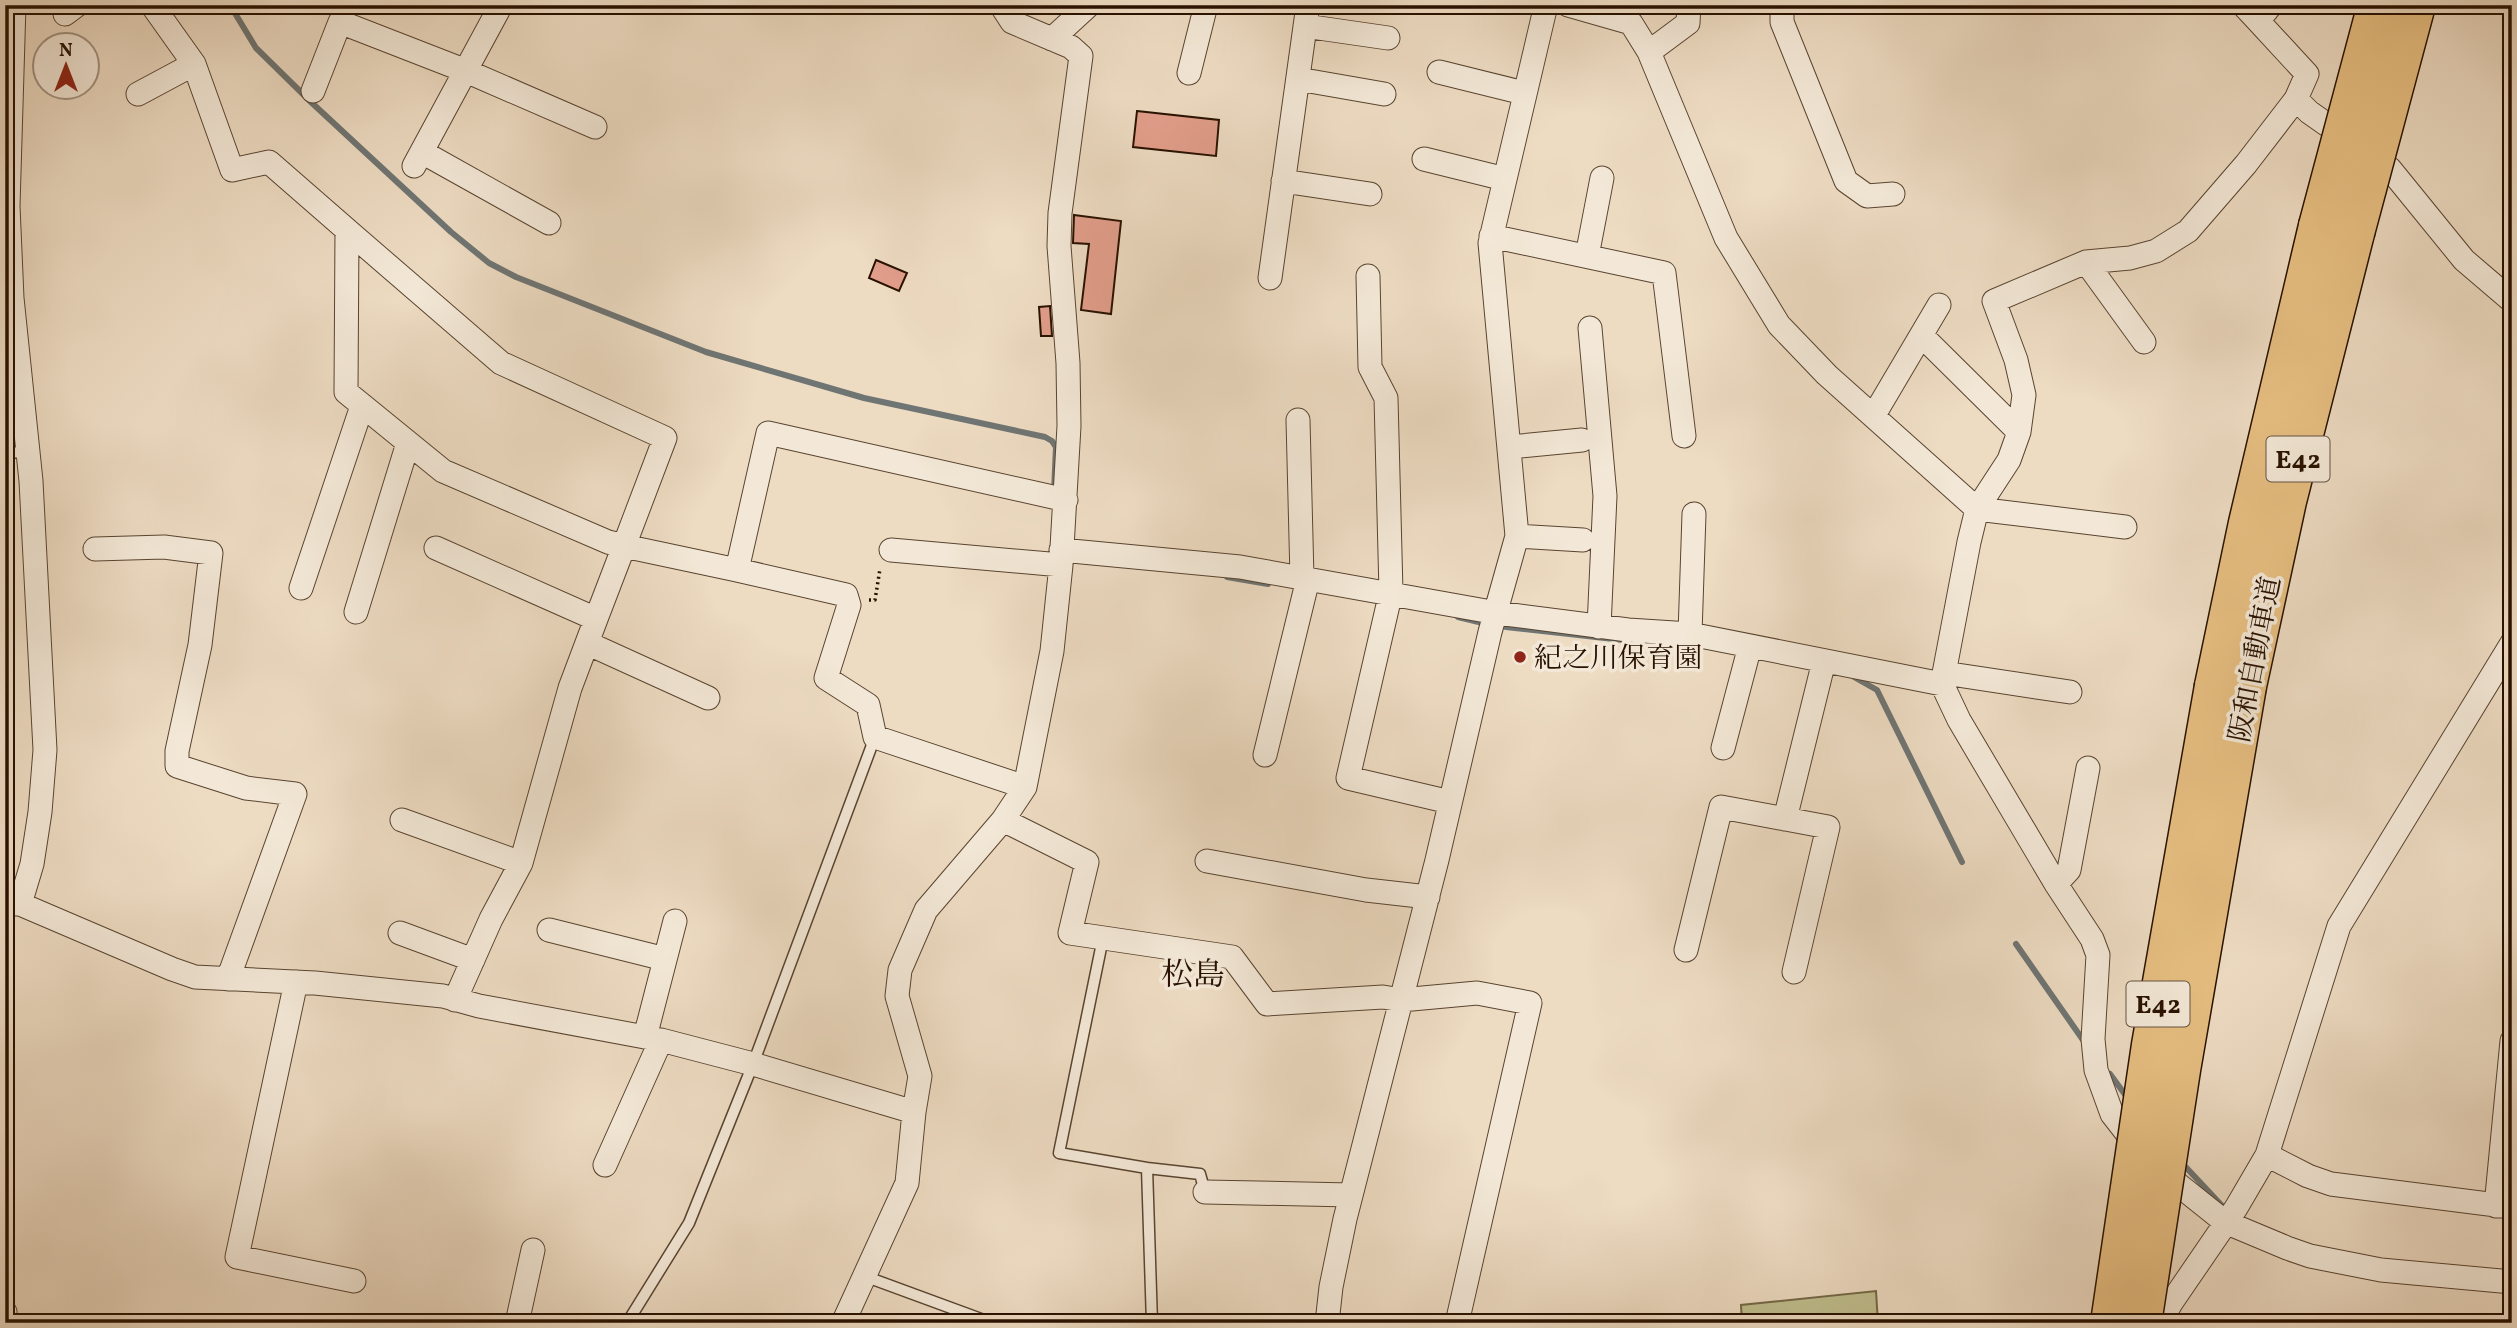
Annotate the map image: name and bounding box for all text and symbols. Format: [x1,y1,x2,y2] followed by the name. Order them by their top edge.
[32,32,102,102] north arrow
[59,38,73,64] text: N
[2266,436,2330,481] road number: E42
[2221,573,2292,746] street label: 阪和自動車道
[1534,640,1702,679] place label: 紀之川保育園
[1512,649,1528,665] marker: 紀之川保育園
[1161,955,1225,999] district label: 松島
[2126,981,2190,1026] road number: E42

